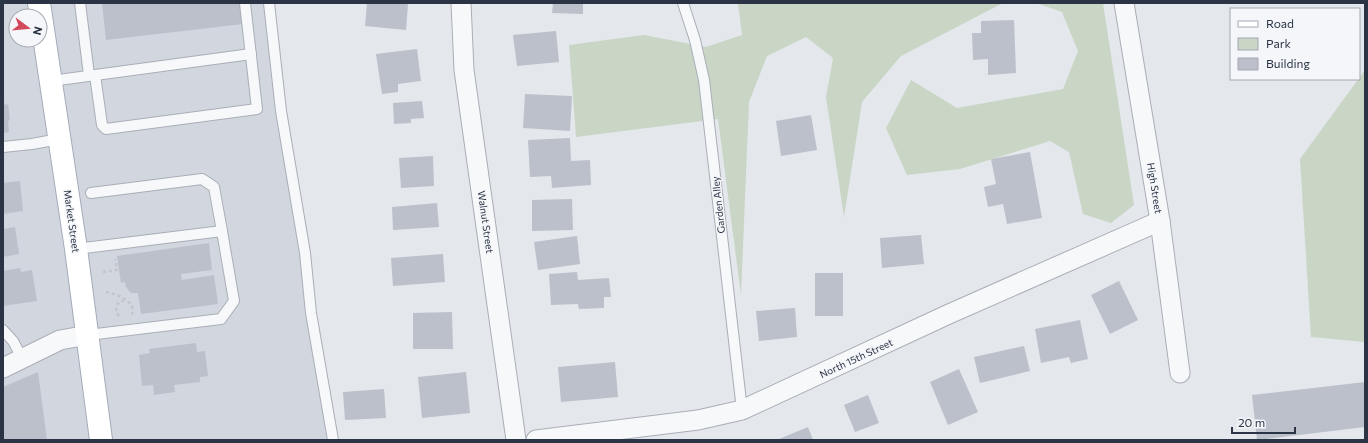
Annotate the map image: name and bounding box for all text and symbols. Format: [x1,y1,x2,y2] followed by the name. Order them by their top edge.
[8,8,48,48] north arrow
[1230,8,1360,80] legend
[1266,16,1294,30] text: Road
[31,25,45,37] text: N
[1266,36,1292,50] text: Park
[1266,56,1310,70] text: Building
[1145,162,1165,214] street label: High Street
[709,176,727,234] street label: Garden Alley
[62,189,82,253] street label: Market Street
[476,190,496,254] street label: Walnut Street
[818,336,894,380] street label: North 15th Street
[1232,409,1295,435] scale bar
[1238,415,1265,429] text: 20 m

